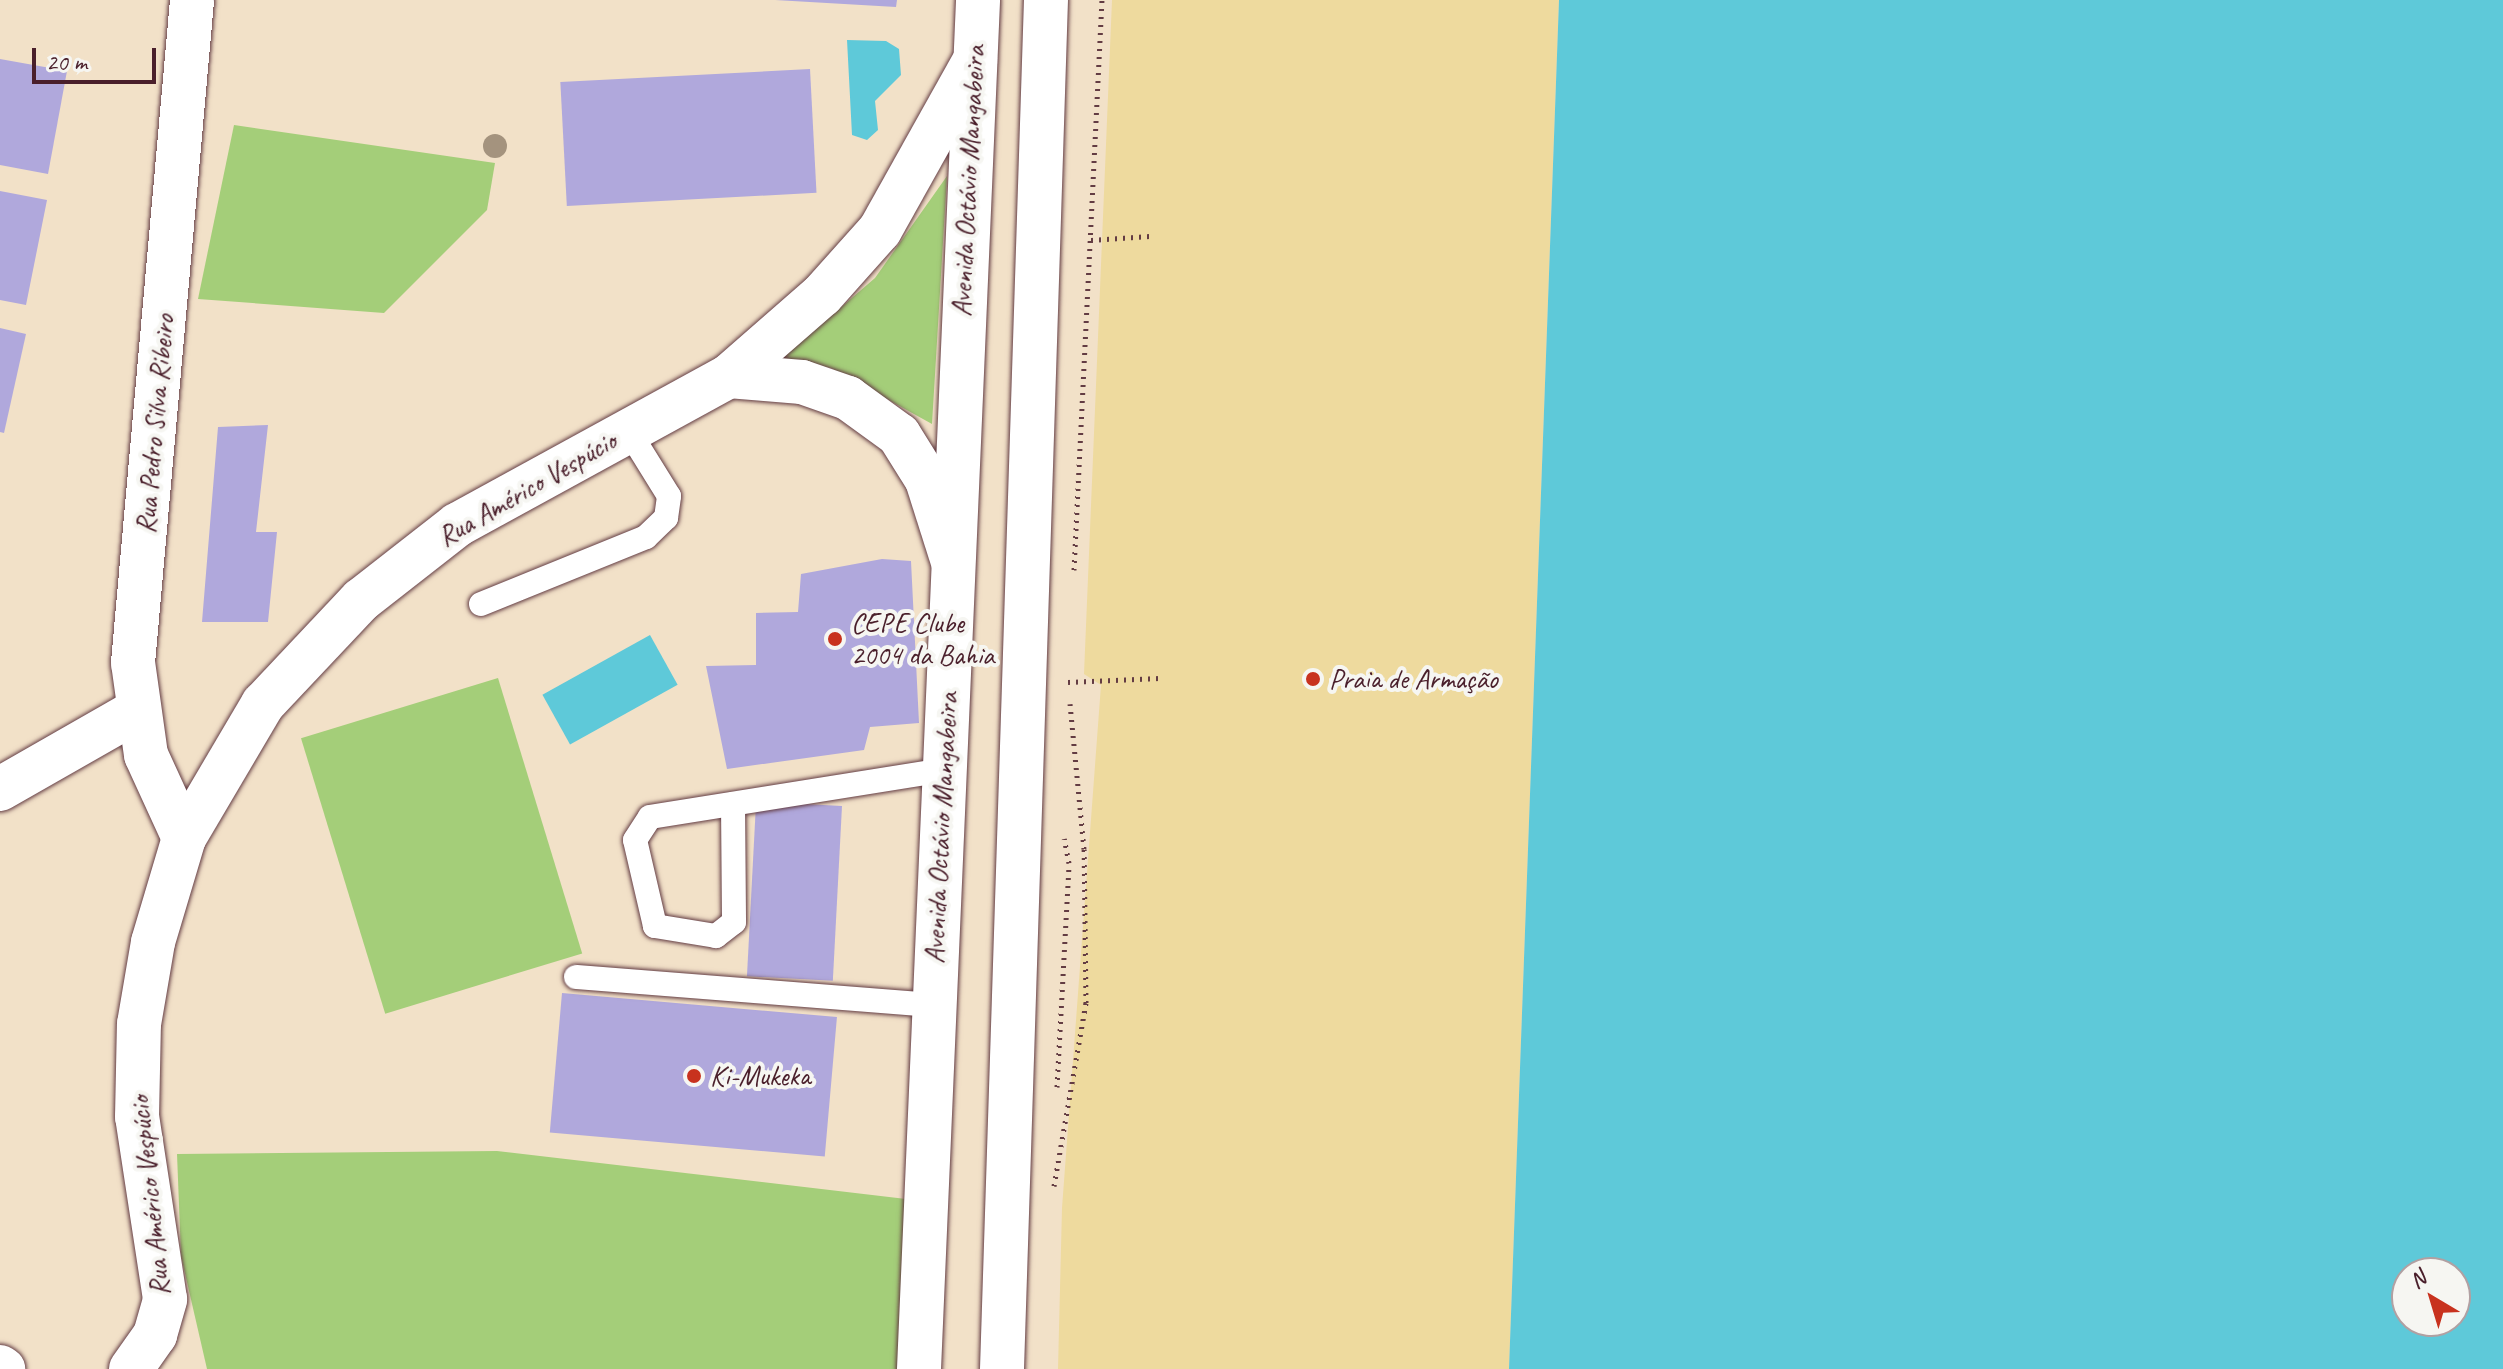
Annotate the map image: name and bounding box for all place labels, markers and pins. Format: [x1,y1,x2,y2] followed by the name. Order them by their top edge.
[851,606,995,672] place label: CEPE Clube 2004 da Bahia
[826,630,844,648] marker: CEPE Clube 2004 da Bahia
[1329,662,1500,696] place label: Praia de Armação
[1304,670,1322,688] marker: Praia de Armação
[710,1059,810,1093] place label: Ki-Mukeka
[685,1067,703,1085] marker: Ki-Mukeka

